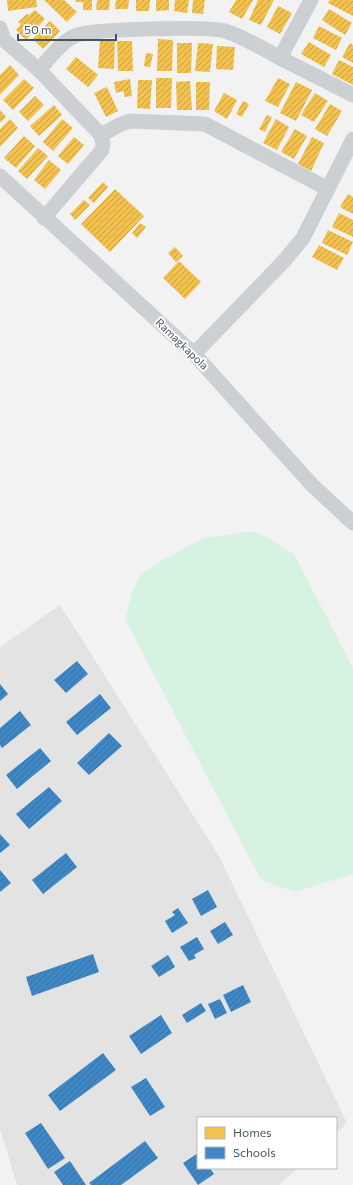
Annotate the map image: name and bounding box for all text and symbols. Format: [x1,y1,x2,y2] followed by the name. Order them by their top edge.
[18,16,116,42] scale bar
[24,22,52,36] text: 50 m
[153,315,211,372] street label: Ramagkapola
[197,1117,337,1169] legend
[233,1125,271,1139] text: Homes
[233,1145,276,1159] text: Schools

